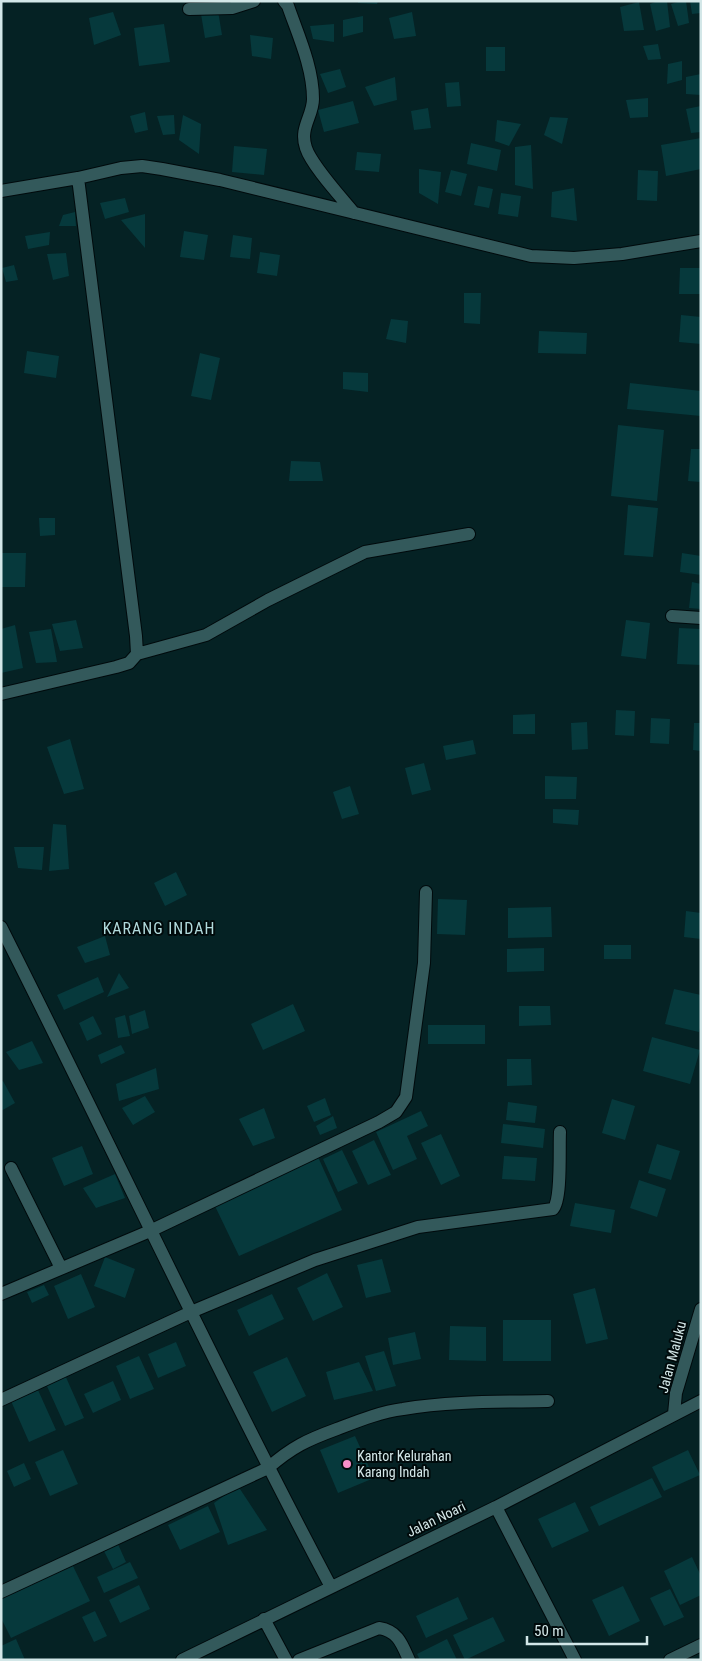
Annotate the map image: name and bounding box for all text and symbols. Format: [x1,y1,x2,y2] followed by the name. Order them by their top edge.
[103,919,215,938] district label: KARANG INDAH
[655,1319,689,1395] street label: Jalan Maluku
[357,1448,452,1480] place label: Kantor Kelurahan Karang Indah
[341,1458,353,1470] marker: Kantor Kelurahan Karang Indah
[404,1498,468,1540] street label: Jalan Noari
[527,1614,647,1646] scale bar
[534,1622,564,1640] text: 50 m

